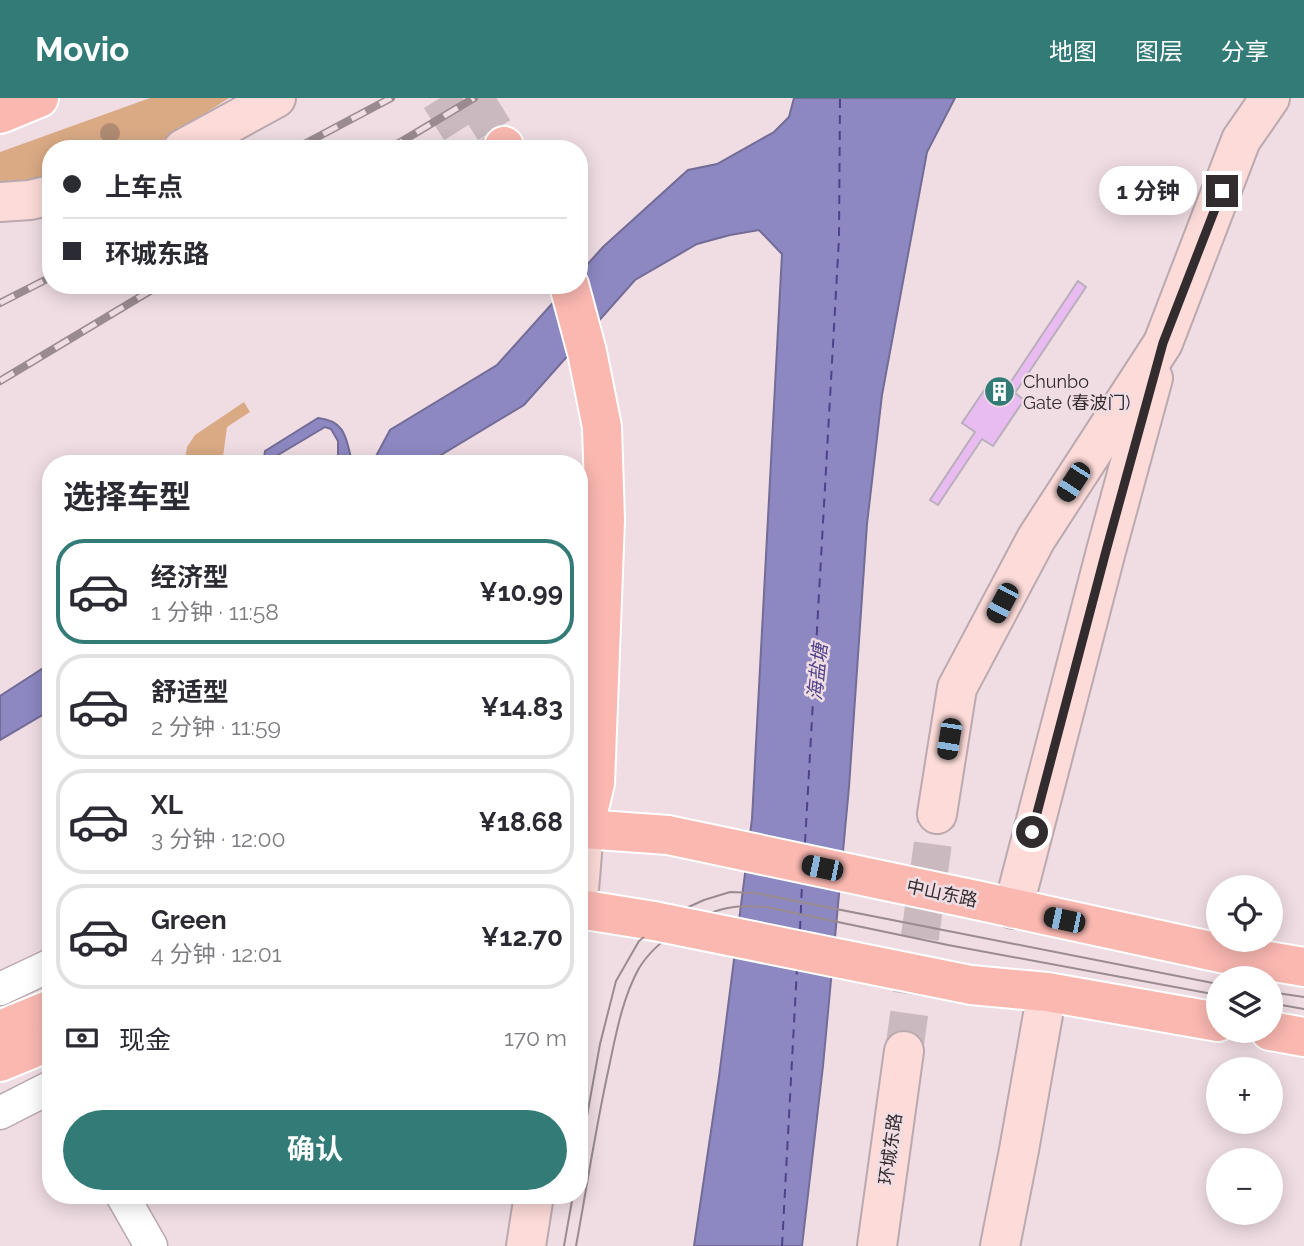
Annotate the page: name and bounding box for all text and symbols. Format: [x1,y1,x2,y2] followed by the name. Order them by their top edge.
[35,30,129,69] text: Movio
[1049,37,1097,66] text: 地图
[1135,37,1183,66] text: 图层
[1221,37,1269,66] text: 分享
[1100,166,1198,216] callout: 1 分钟
[105,172,183,202] text: 上车点
[1206,175,1238,207] route end
[1117,177,1179,204] text: 1 分钟
[105,239,209,269] text: 环城东路
[1023,371,1130,413] place label: Chunbo Gate (春波门)
[983,374,1017,408] building icon: Chunbo Gate (春波门)
[1053,459,1094,505] car
[63,478,191,515] text: 选择车型
[67,560,130,623] icon: car
[151,562,229,592] text: 经济型
[479,577,563,607] text: ¥10.99
[983,580,1022,626] car
[151,598,279,625] text: 1 分钟 · 11:58
[803,640,831,702] water label: 海盐塘
[67,675,130,738] icon: car
[151,677,229,707] text: 舒适型
[481,692,563,722] text: ¥14.83
[151,713,281,740] text: 2 分钟 · 11:59
[936,717,963,761] car
[67,790,130,853] icon: car
[151,790,183,820] text: XL
[479,807,563,837] text: ¥18.68
[1016,816,1048,848] route start
[151,825,286,852] text: 3 分钟 · 12:00
[800,853,845,883] car
[905,875,979,911] street label: 中山东路
[1206,875,1283,1225] map controls
[1206,875,1283,952] button: locate
[67,905,130,968] icon: car
[151,905,227,935] text: Green
[1042,905,1087,935] car
[481,922,563,952] text: ¥12.70
[151,940,282,967] text: 4 分钟 · 12:01
[1206,966,1283,1043] button: layers
[63,1019,101,1057] icon: cash
[504,1024,567,1051] text: 170 m
[119,1025,171,1055] text: 现金
[1206,1057,1283,1134] button: +
[63,1110,567,1190] button: 确认
[875,1112,905,1186] street label: 环城东路
[1206,1148,1283,1225] button: −

